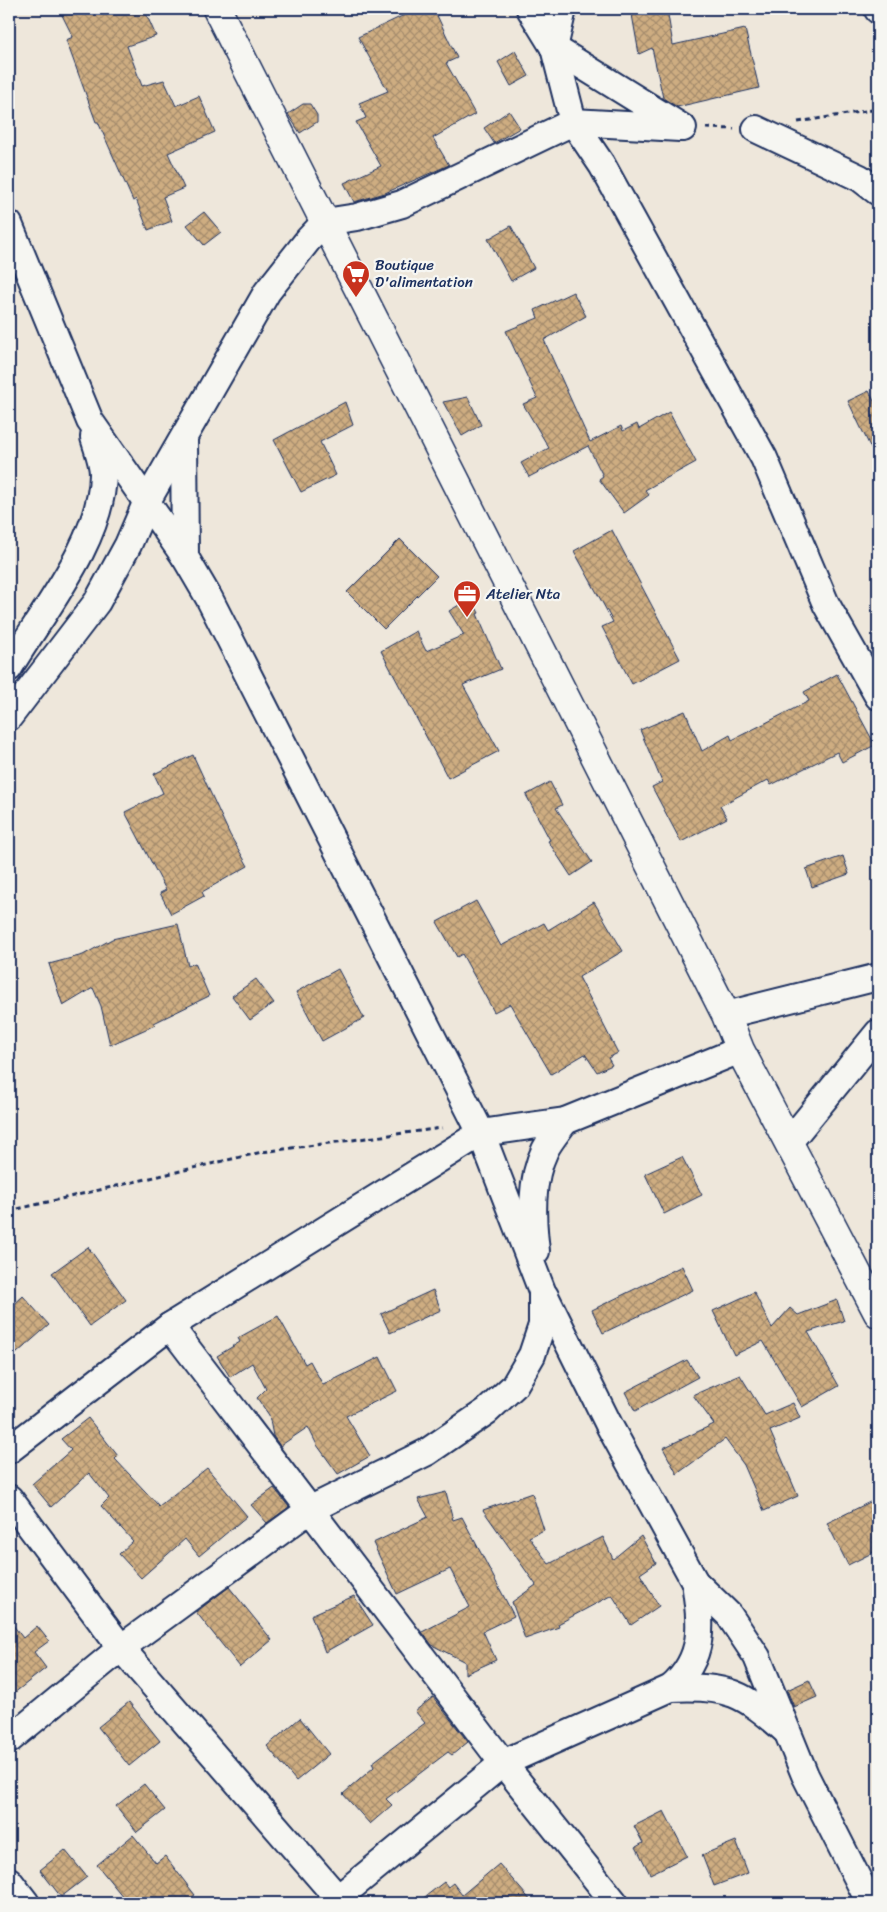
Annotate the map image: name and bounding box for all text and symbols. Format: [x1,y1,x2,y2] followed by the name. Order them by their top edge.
[375,252,473,295] place label: Boutique D'alimentation
[341,259,371,298] supermarket icon: Boutique D'alimentation
[452,579,482,618] office icon: Atelier Nta
[485,581,561,607] place label: Atelier Nta

